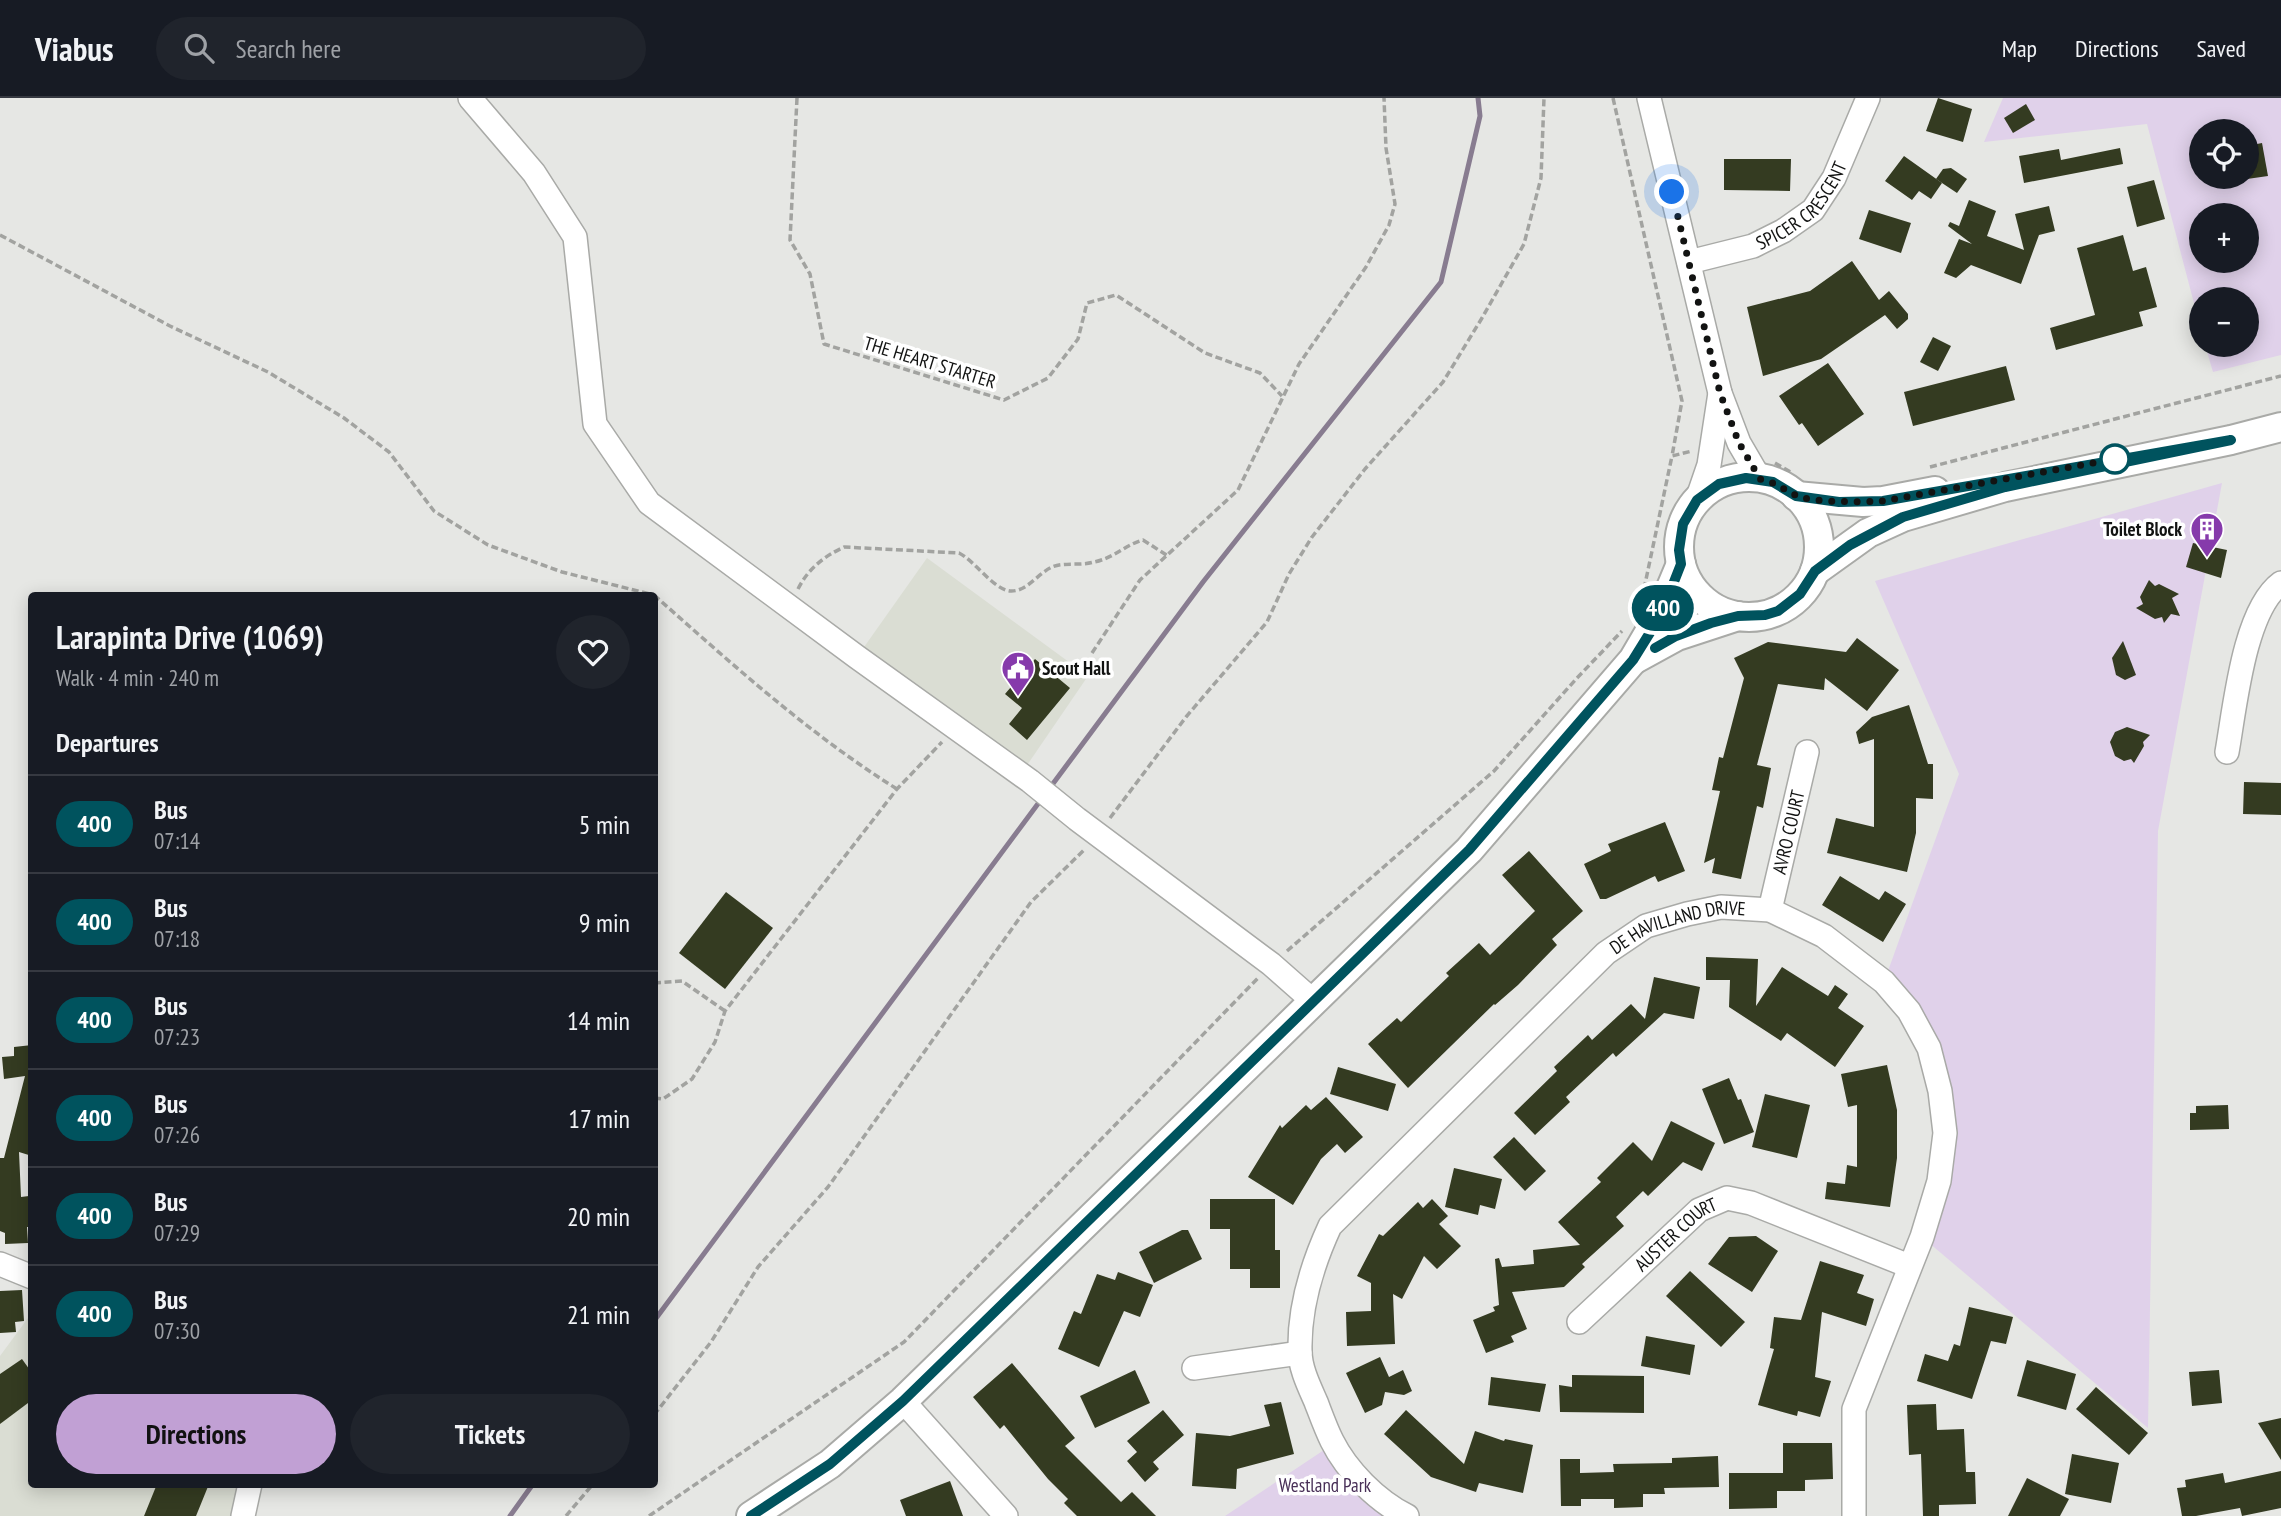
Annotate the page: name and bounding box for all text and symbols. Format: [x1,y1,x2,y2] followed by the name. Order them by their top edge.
[156,17,646,80] search box
[35,27,114,70] text: Viabus
[180,29,218,67] icon: search
[236,32,341,65] text: Search here
[2002,33,2037,64] text: Map
[2075,33,2159,64] text: Directions
[2197,33,2246,64] text: Saved
[2189,119,2259,357] map controls
[2189,119,2259,189] button: locate
[1752,157,1852,255] street label: SPICER CRESCENT
[1654,174,1689,209] your location
[2189,203,2259,273] button: +
[2189,287,2259,357] button: −
[861,331,999,393] street label: THE HEART STARTER
[2100,444,2130,474] unlabelled marker
[2188,510,2226,559] building icon: Toilet Block
[2103,517,2182,541] place label: Toilet Block
[1623,585,1703,631] line badge: 400
[1646,592,1680,623] text: 400
[56,615,324,658] text: Larapinta Drive (1069)
[556,615,630,689] button: heart
[999,649,1037,698] public building icon: Scout Hall
[1042,656,1111,680] place label: Scout Hall
[56,663,219,692] text: Walk · 4 min · 240 m
[56,726,159,759] text: Departures
[1767,787,1810,876] street label: AVRO COURT
[154,793,187,826] text: Bus
[77,808,112,839] text: 400
[579,808,630,841] text: 5 min
[154,826,200,855] text: 07:14
[154,891,187,924] text: Bus
[1605,895,1746,959] street label: DE HAVILLAND DRIVE
[77,906,112,937] text: 400
[579,906,630,939] text: 9 min
[154,924,200,953] text: 07:18
[154,989,187,1022] text: Bus
[77,1004,112,1035] text: 400
[567,1004,630,1037] text: 14 min
[154,1022,200,1051] text: 07:23
[154,1087,187,1120] text: Bus
[77,1102,112,1133] text: 400
[568,1102,630,1135] text: 17 min
[154,1120,200,1149] text: 07:26
[154,1185,187,1218] text: Bus
[1629,1192,1721,1276] street label: AUSTER COURT
[77,1200,112,1231] text: 400
[567,1200,630,1233] text: 20 min
[154,1218,200,1247] text: 07:29
[154,1283,187,1316] text: Bus
[77,1298,112,1329] text: 400
[567,1298,630,1331] text: 21 min
[154,1316,200,1345] text: 07:30
[56,1394,336,1474] button: Directions
[350,1394,630,1474] button: Tickets
[1279,1473,1372,1497] park label: Westland Park

